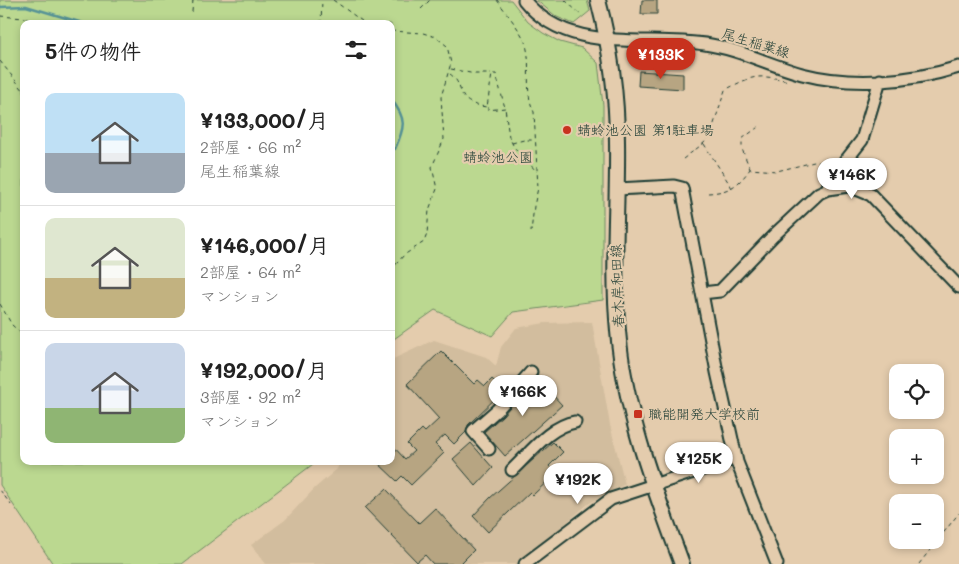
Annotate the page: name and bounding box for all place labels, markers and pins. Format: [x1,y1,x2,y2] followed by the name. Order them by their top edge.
[626,38,696,80] pin: ¥133K
[577,120,714,139] place label: 蜻蛉池公園 第1駐車場
[561,124,573,136] marker: 蜻蛉池公園 第1駐車場
[817,158,887,200] pin: ¥146K
[488,374,558,417] pin: ¥166K
[648,404,760,423] place label: 職能開発大学校前
[632,408,644,420] marker: 職能開発大学校前
[664,442,734,484] pin: ¥125K
[543,462,613,505] pin: ¥192K

